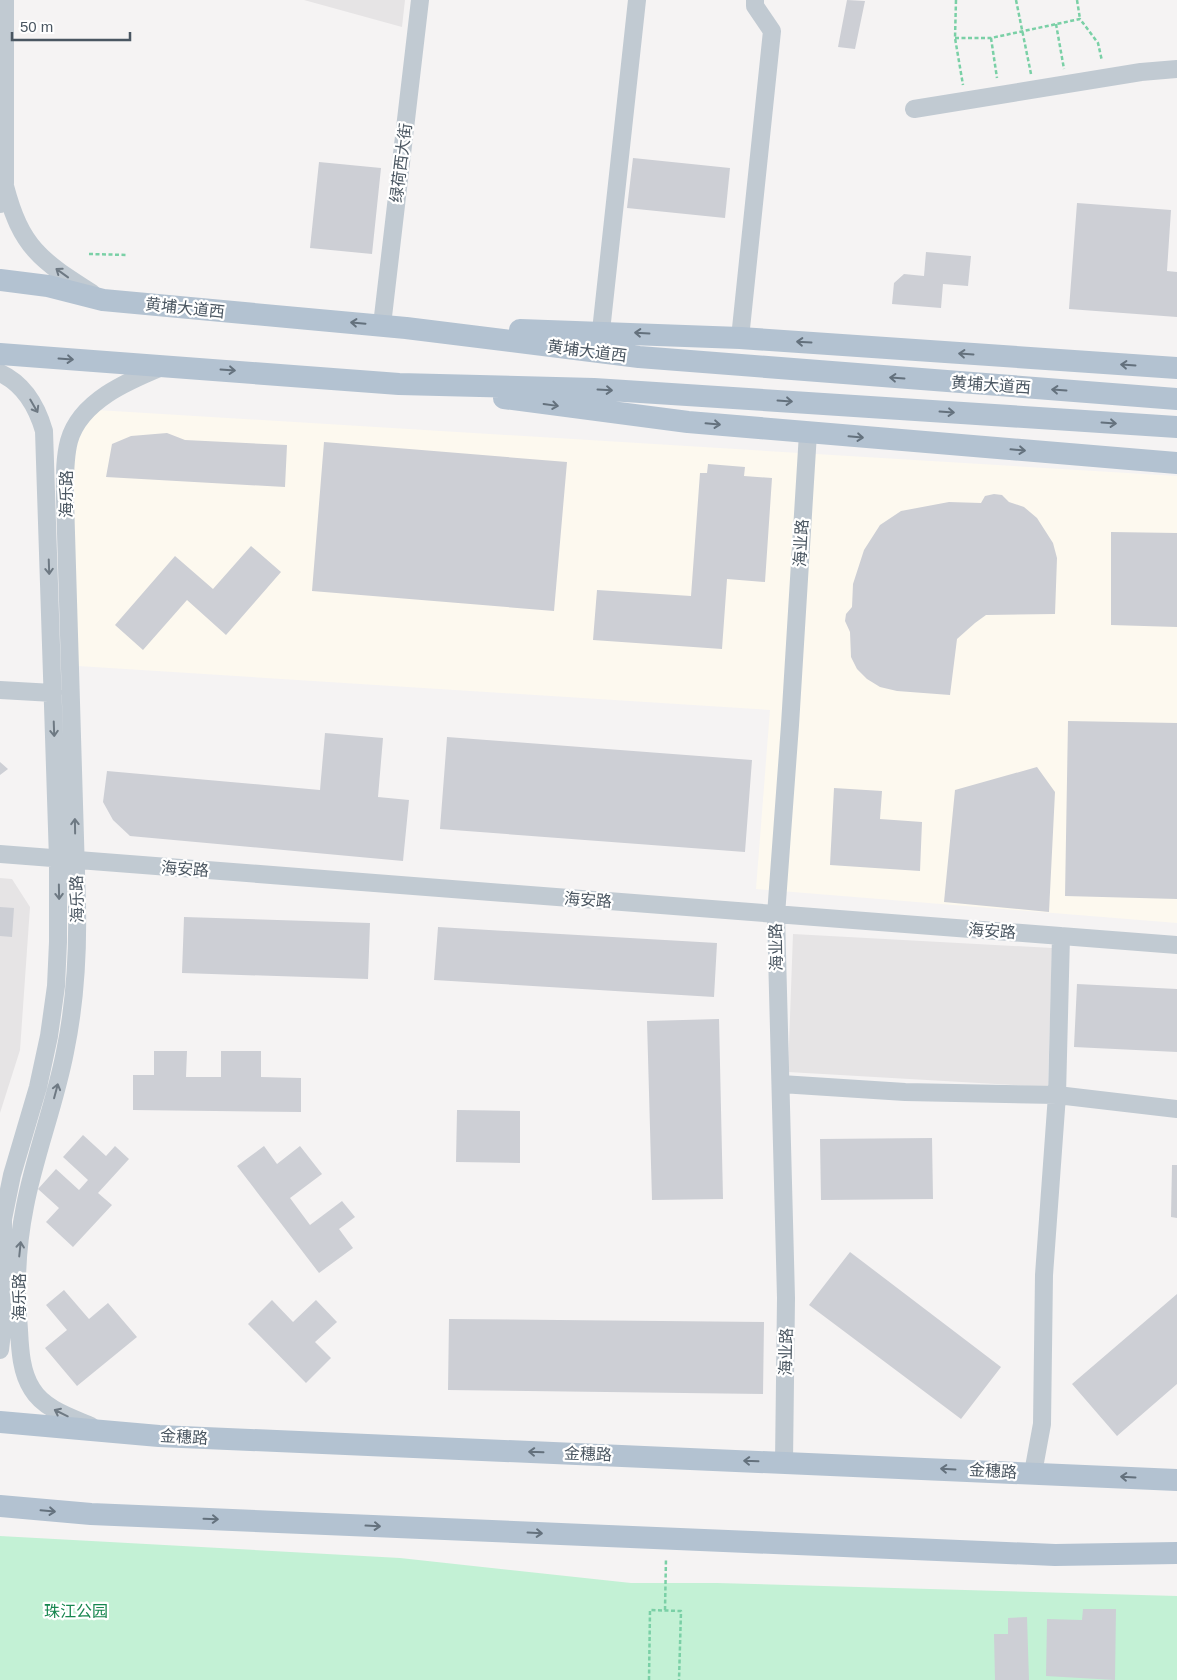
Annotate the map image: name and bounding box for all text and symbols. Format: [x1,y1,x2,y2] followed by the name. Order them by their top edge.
[12,10,130,42] scale bar
[20,18,53,35] text: 50 m
[388,122,414,204] street label: 绿荷西大街
[56,268,69,279] one-way arrow
[144,295,226,321] street label: 黄埔大道西
[350,318,366,328] one-way arrow
[634,329,650,338] one-way arrow
[546,338,628,364] street label: 黄埔大道西
[796,338,812,347] one-way arrow
[959,349,975,358] one-way arrow
[58,354,74,363] one-way arrow
[1121,360,1137,370] one-way arrow
[220,366,236,375] one-way arrow
[889,373,905,382] one-way arrow
[950,374,1032,396] street label: 黄埔大道西
[597,385,613,394] one-way arrow
[1051,385,1067,395] one-way arrow
[776,396,792,405] one-way arrow
[29,399,39,414] one-way arrow
[543,400,559,410] one-way arrow
[938,407,954,416] one-way arrow
[1100,418,1116,427] one-way arrow
[705,419,721,429] one-way arrow
[848,432,864,442] one-way arrow
[1010,445,1026,455] one-way arrow
[58,470,75,518] street label: 海乐路
[791,519,811,567] street label: 海业路
[44,559,53,575] one-way arrow
[50,721,59,737] one-way arrow
[70,818,80,834] one-way arrow
[160,859,210,879] street label: 海安路
[68,875,86,923] street label: 海乐路
[54,883,64,899] one-way arrow
[563,890,613,910] street label: 海安路
[967,921,1017,941] street label: 海安路
[767,923,785,971] street label: 海业路
[52,1084,61,1100] one-way arrow
[15,1242,25,1258] one-way arrow
[11,1273,28,1321] street label: 海乐路
[777,1328,795,1376] street label: 海业路
[54,1408,69,1417] one-way arrow
[160,1427,208,1447] street label: 金穗路
[564,1445,612,1463] street label: 金穗路
[529,1447,545,1456] one-way arrow
[743,1456,759,1465] one-way arrow
[969,1461,1017,1481] street label: 金穗路
[941,1465,957,1474] one-way arrow
[1121,1473,1137,1482] one-way arrow
[40,1506,56,1516] one-way arrow
[202,1514,218,1524] one-way arrow
[365,1521,381,1530] one-way arrow
[527,1528,543,1538] one-way arrow
[44,1603,108,1620] park label: 珠江公园

